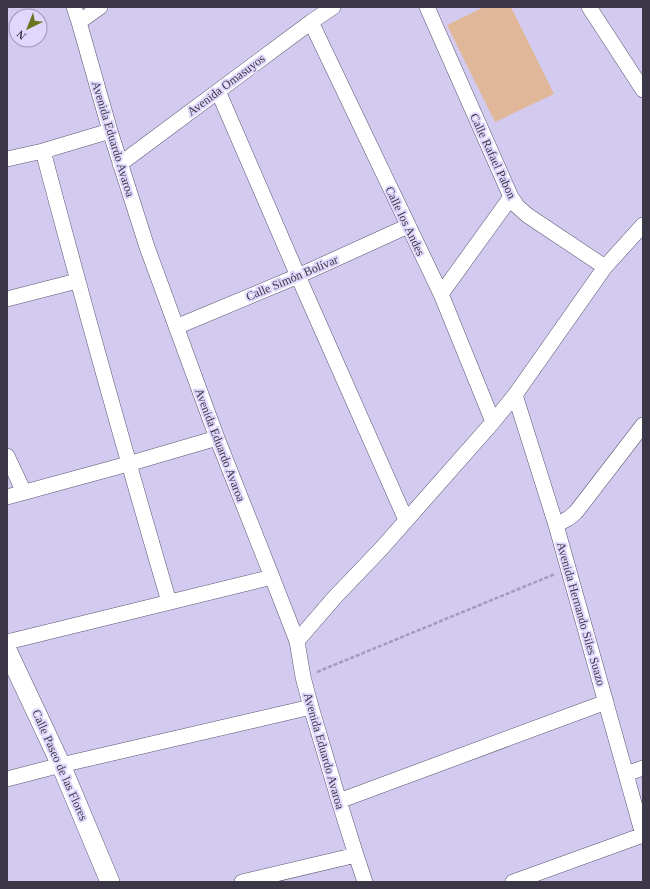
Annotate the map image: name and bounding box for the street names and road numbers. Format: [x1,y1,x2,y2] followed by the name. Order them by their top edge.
[184,51,268,119] street label: Avenida Omasuyos
[89,79,137,199] street label: Avenida Eduardo Avaroa
[467,111,519,201] street label: Calle Rafael Pabon
[382,184,428,258] street label: Calle los Andes
[244,252,340,304] street label: Calle Simón Bolívar
[192,386,248,504] street label: Avenida Eduardo Avaroa
[554,541,608,687] street label: Avenida Hernando Siles Suazo
[301,691,347,811] street label: Avenida Eduardo Avaroa
[29,707,91,823] street label: Calle Paseo de las Flores

